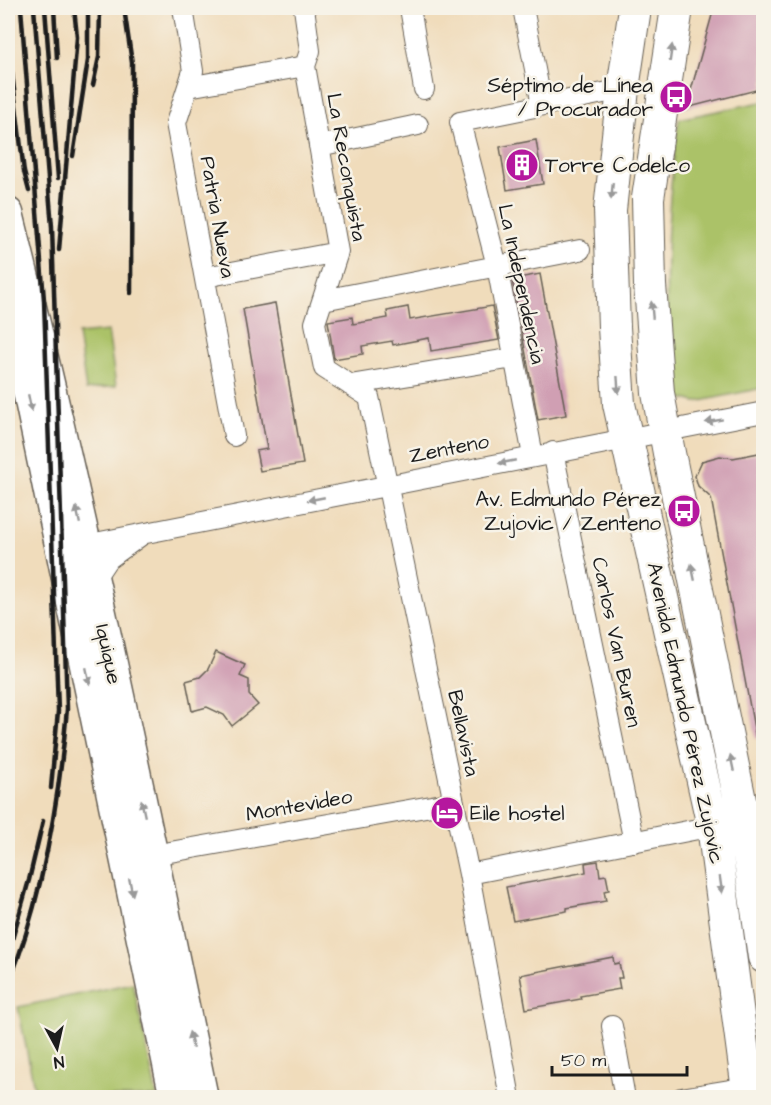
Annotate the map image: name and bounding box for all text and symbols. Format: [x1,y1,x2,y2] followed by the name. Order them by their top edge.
[666,44,675,63] one-way arrow
[487,71,653,124] place label: Séptimo de Línea / Procurador
[658,79,694,115] bus stop icon: Séptimo de Línea / Procurador
[319,91,374,244] street label: La Reconquista
[504,147,540,183] building icon: Torre Codelco
[545,151,690,180] place label: Torre Codelco
[193,154,243,281] street label: Patria Nueva
[607,181,617,200] one-way arrow
[489,201,553,367] street label: La Independencia
[647,300,656,319] one-way arrow
[613,376,623,395] one-way arrow
[26,393,35,412] one-way arrow
[705,417,724,426] one-way arrow
[407,427,492,470] street label: Zenteno
[497,458,516,467] one-way arrow
[476,485,662,538] place label: Av. Edmundo Pérez Zujovic / Zenteno
[666,493,702,529] bus stop icon: Av. Edmundo Pérez Zujovic / Zenteno
[306,495,325,504] one-way arrow
[73,506,83,524] one-way arrow
[584,554,649,730] street label: Carlos Van Buren
[639,560,732,867] street label: Avenida Edmundo Pérez Zujovic
[688,562,697,581] one-way arrow
[88,621,129,687] street label: Iquique
[83,666,93,685] one-way arrow
[440,687,487,779] street label: Bellavista
[727,753,736,772] one-way arrow
[244,782,355,829] street label: Montevideo
[429,795,465,831] hotel icon: Eile hostel
[138,798,147,817] one-way arrow
[470,799,565,828] place label: Eile hostel
[716,876,726,895] one-way arrow
[127,878,136,897] one-way arrow
[27,1018,87,1078] north arrow
[186,1030,195,1049] one-way arrow
[552,1039,687,1077] scale bar
[561,1048,606,1073] text: 50 m
[52,1050,65,1073] text: N

